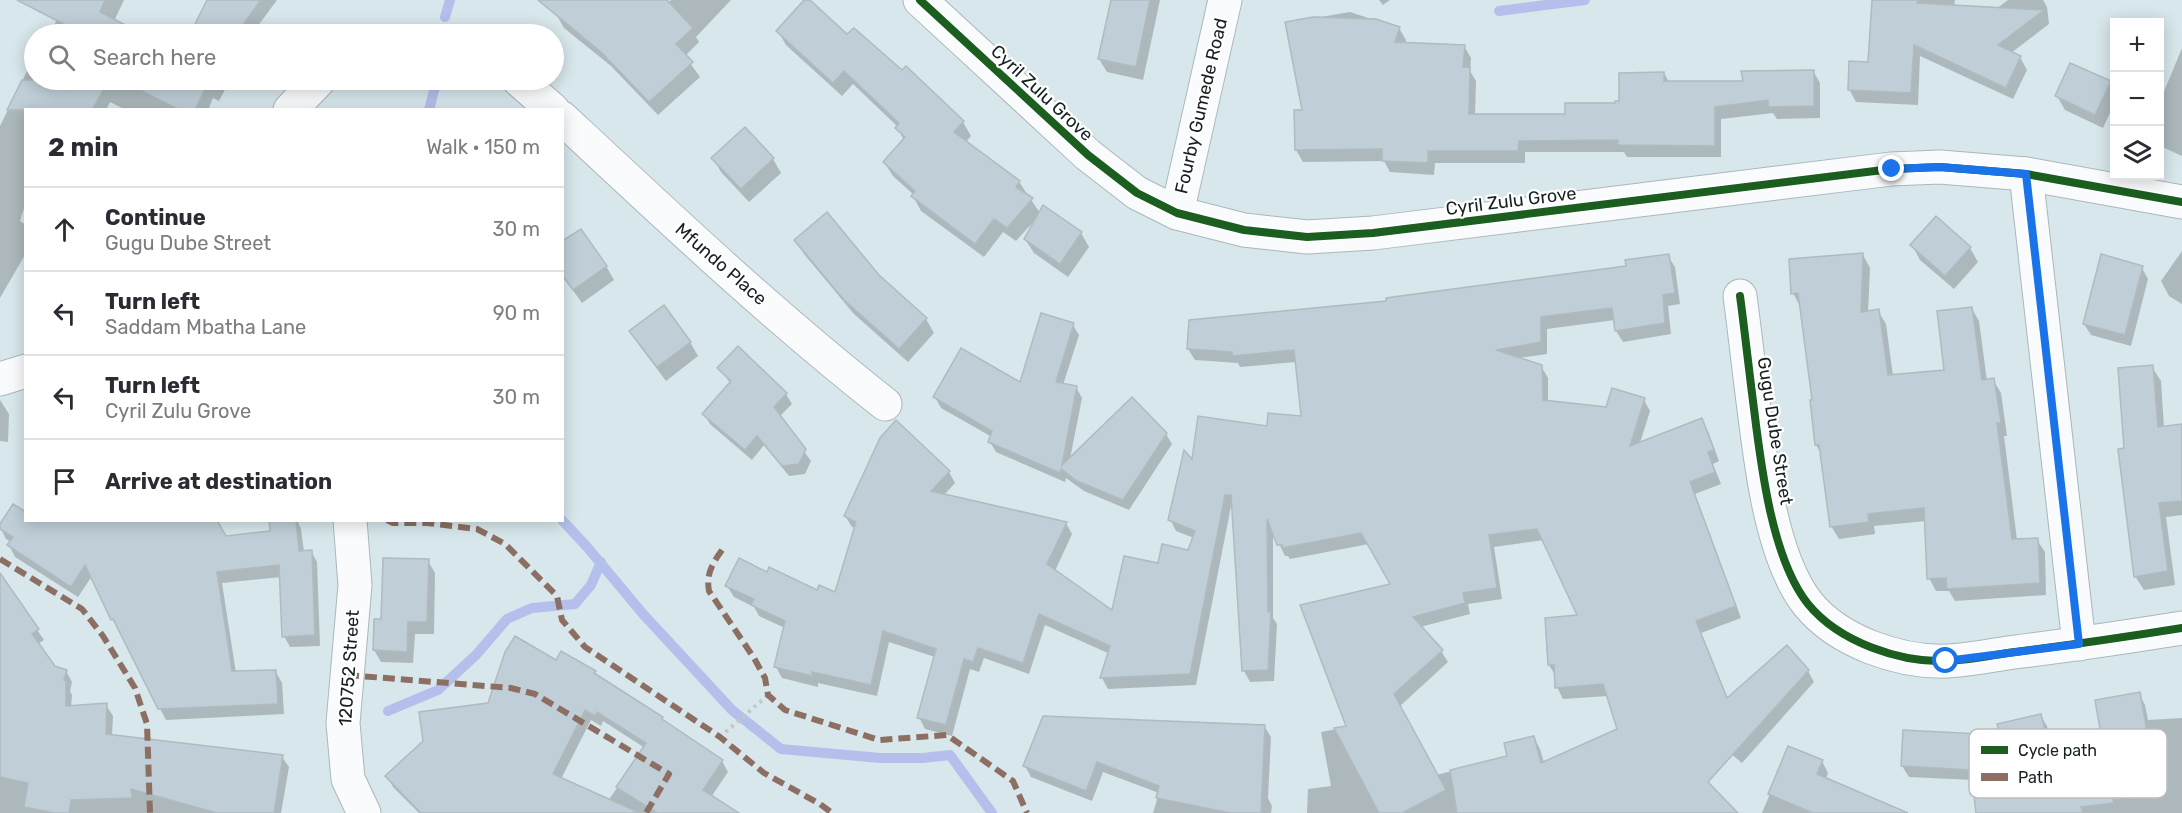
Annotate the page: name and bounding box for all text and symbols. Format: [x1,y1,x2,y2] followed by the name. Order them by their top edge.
[1170,16,1232,196] street label: Fourby Gumede Road
[2110,18,2164,180] map controls
[2110,18,2164,72] button: +
[24,24,564,90] search box
[986,40,1098,146] street label: Cyril Zulu Grove
[45,41,78,74] icon: search
[93,44,216,71] text: Search here
[2110,72,2164,126] button: −
[2110,126,2164,180] button: layers
[48,132,118,163] text: 2 min
[426,135,540,159] text: Walk · 150 m
[1878,155,1904,181] route end
[1444,182,1578,220] street label: Cyril Zulu Grove
[105,204,206,231] text: Continue
[48,213,81,246] icon: ahead
[493,217,540,241] text: 30 m
[671,218,771,310] street label: Mfundo Place
[105,231,271,255] text: Gugu Dube Street
[105,288,200,315] text: Turn left
[48,297,81,330] icon: left
[493,301,540,325] text: 90 m
[105,315,306,339] text: Saddam Mbatha Lane
[1752,355,1798,507] street label: Gugu Dube Street
[105,372,200,399] text: Turn left
[48,381,81,414] icon: left
[493,385,540,409] text: 30 m
[105,399,251,423] text: Cyril Zulu Grove
[48,465,81,498] icon: arrive
[105,468,332,495] text: Arrive at destination
[334,609,364,727] street label: 120752 Street
[1932,647,1958,673] route start
[1969,729,2167,798] legend
[2018,741,2097,760] text: Cycle path
[2018,768,2053,787] text: Path

